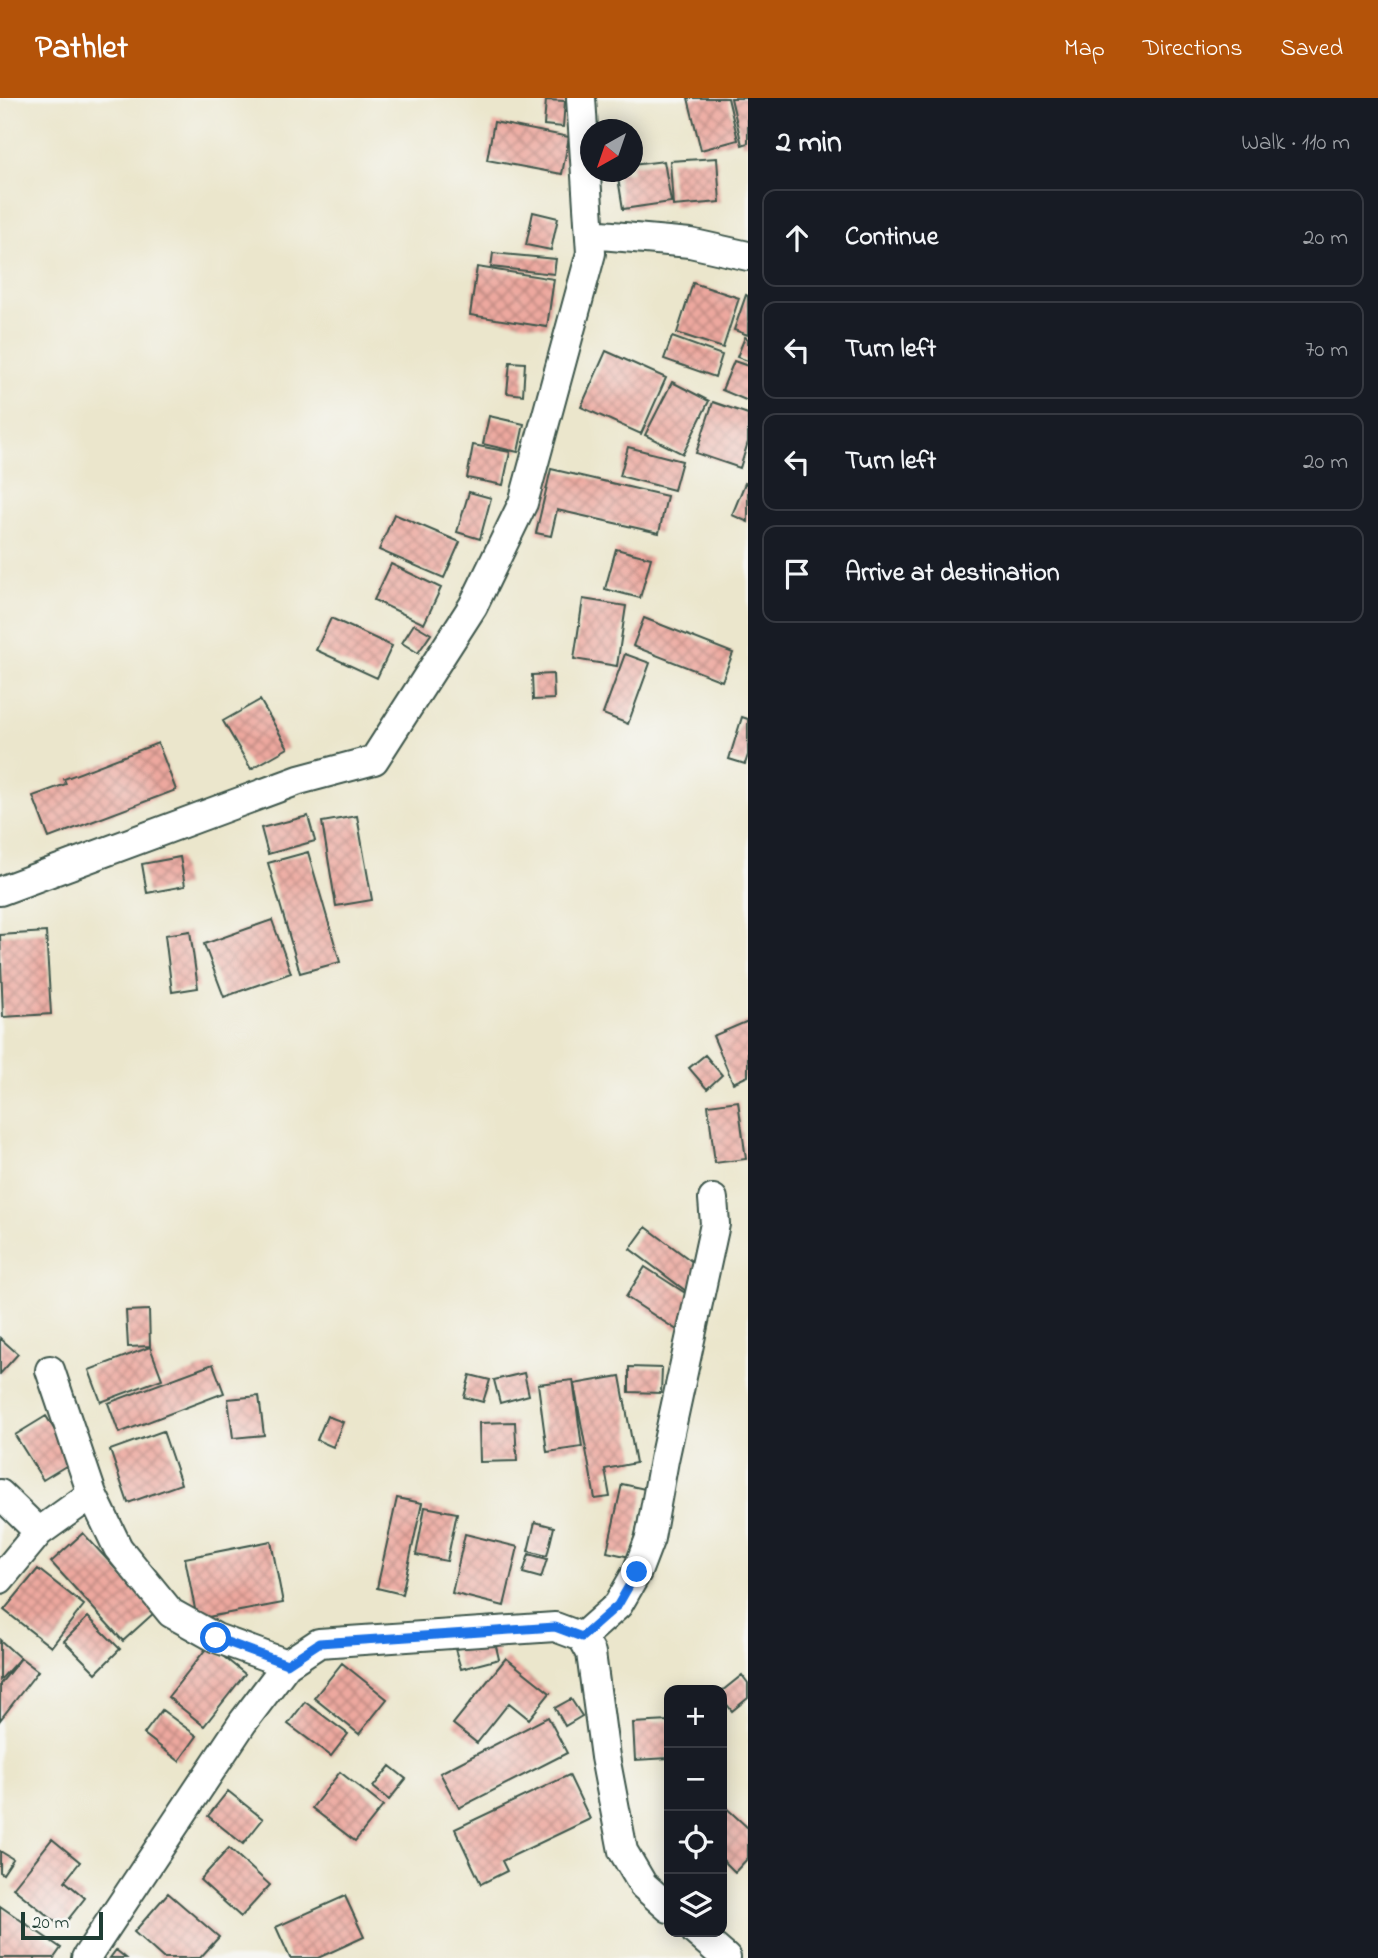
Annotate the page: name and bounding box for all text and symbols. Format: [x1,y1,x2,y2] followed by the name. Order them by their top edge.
[35,25,128,73] text: Pathlet
[1064,32,1105,67] text: Map
[1143,32,1242,67] text: Directions
[1280,32,1343,67] text: Saved
[580,119,643,182] north arrow
[776,122,842,166] text: 2 min
[1241,127,1350,160] text: Walk · 110 m
[778,219,816,257] icon: ahead
[845,219,938,257] text: Continue
[1303,222,1348,255] text: 20 m
[778,331,816,369] icon: left
[845,331,936,369] text: Turn left
[1305,334,1348,367] text: 70 m
[778,443,816,481] icon: left
[845,443,936,481] text: Turn left
[1303,446,1348,479] text: 20 m
[778,555,816,593] icon: arrive
[845,555,1060,593] text: Arrive at destination
[621,1556,652,1587] route end
[200,1622,231,1653] route start
[664,1685,727,1937] map controls
[664,1685,727,1748] button: +
[664,1748,727,1811] button: −
[664,1811,727,1874] button: locate
[664,1874,727,1937] button: layers
[21,1909,103,1941] scale bar
[32,1910,69,1937] text: 20 m

